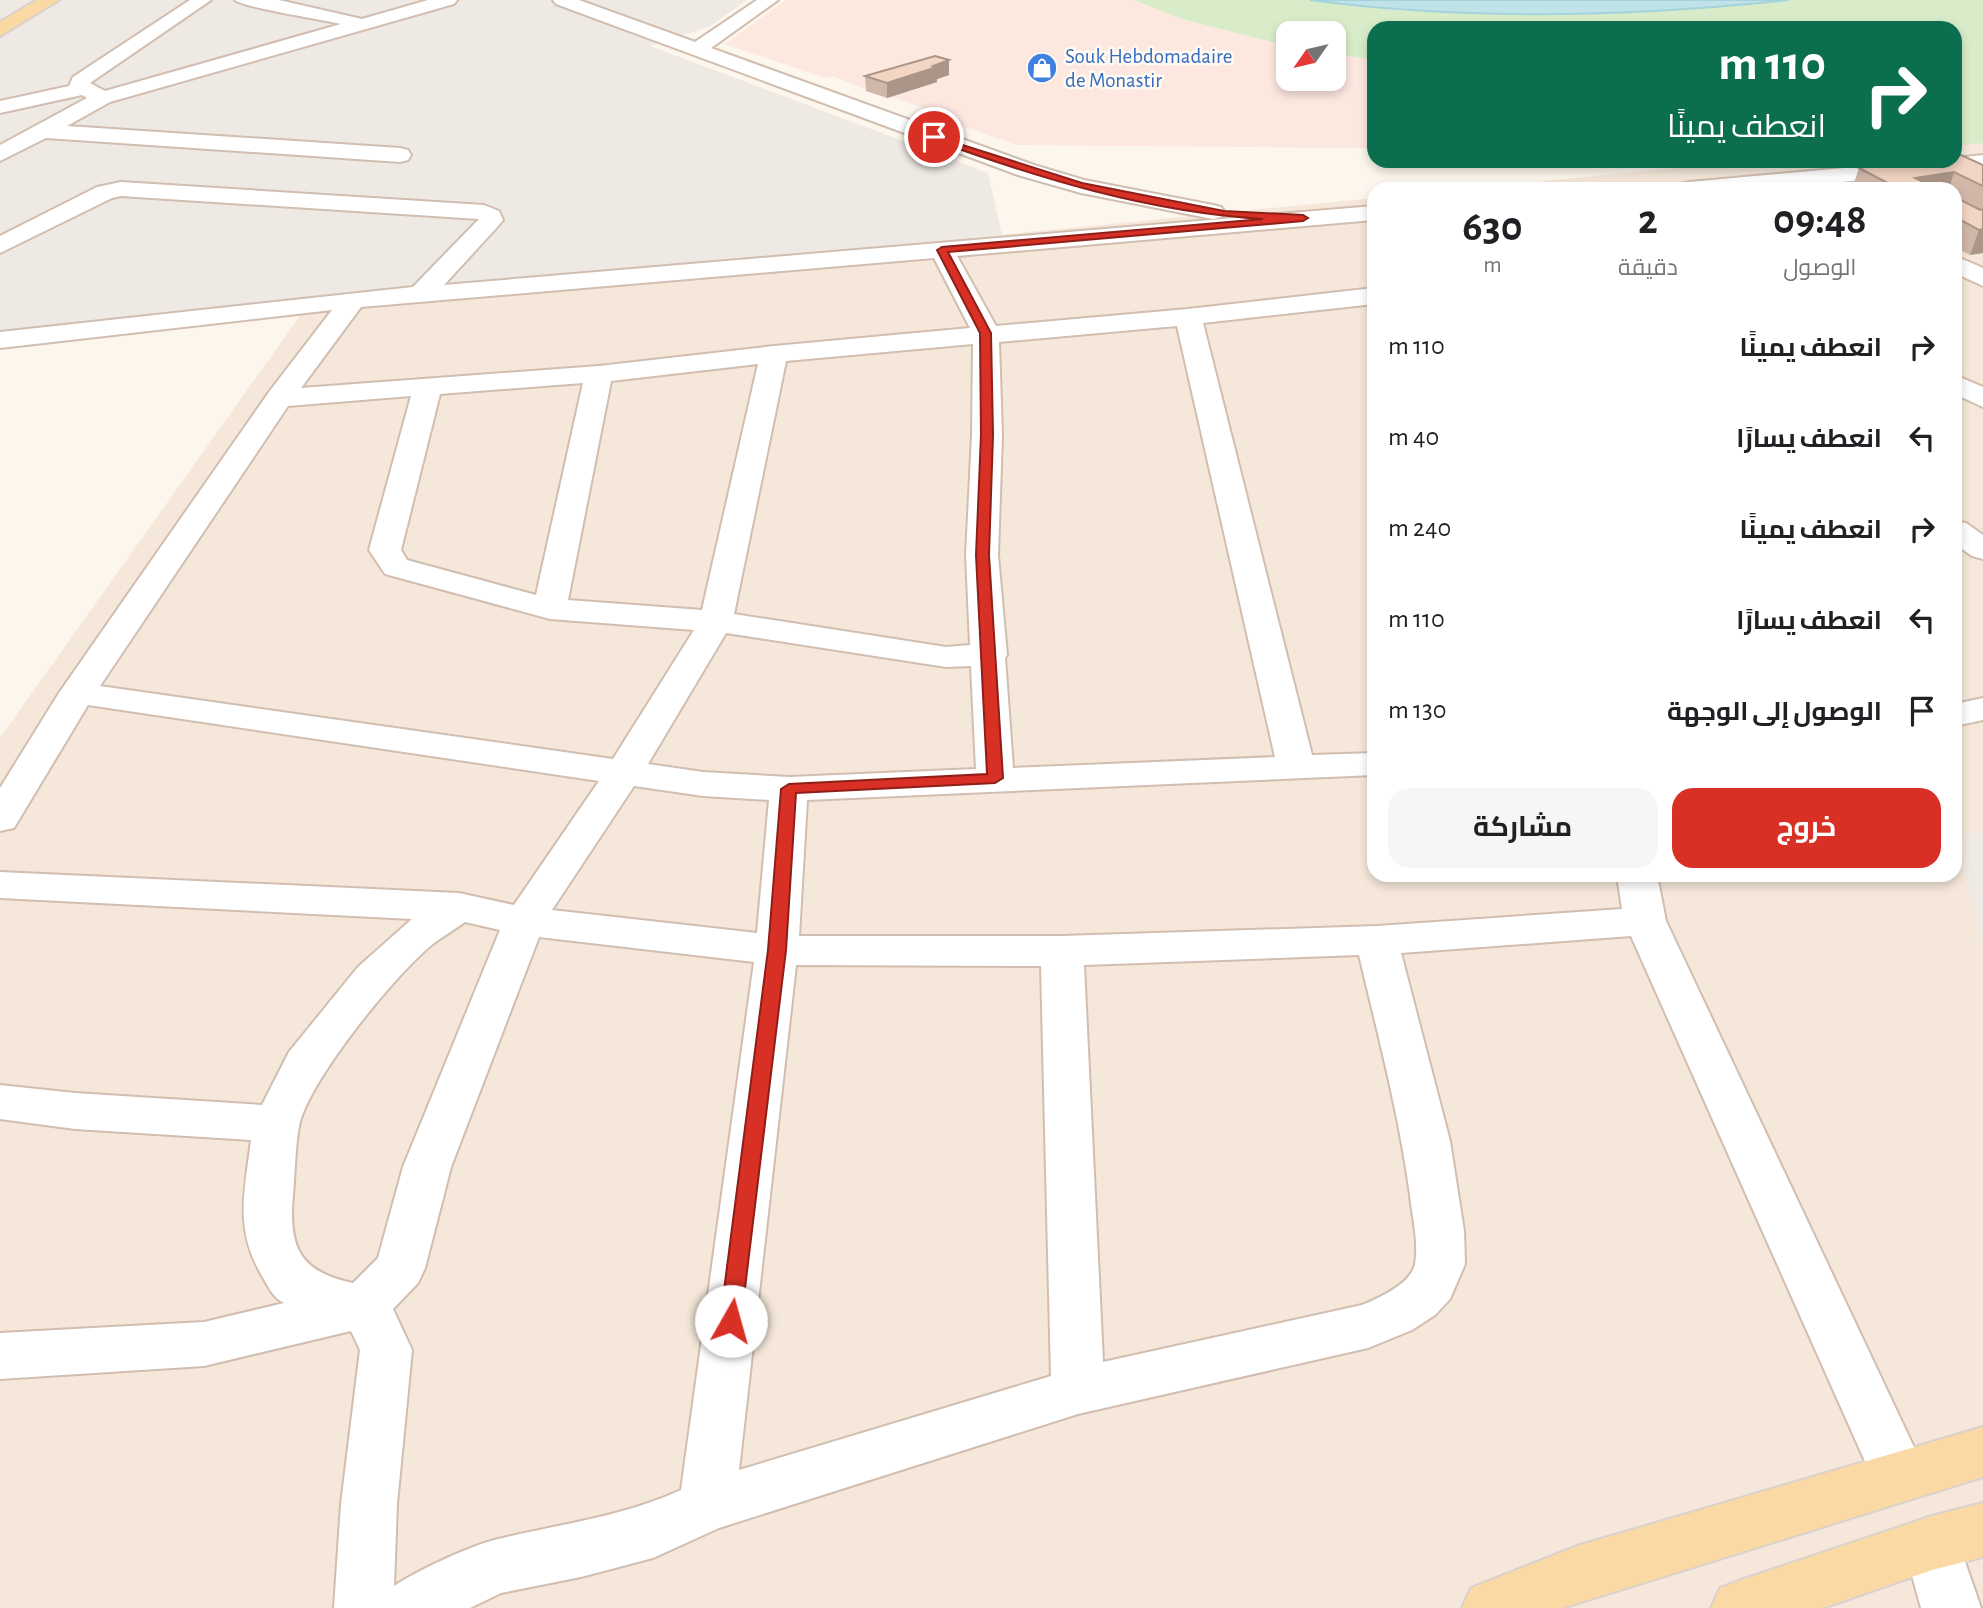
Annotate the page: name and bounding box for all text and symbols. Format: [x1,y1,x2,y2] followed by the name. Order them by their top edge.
[1276,21,1346,91] north arrow
[1276,21,1346,91] map controls
[1718,40,1826,89] text: 110 m
[1065,46,1233,91] place label: Souk Hebdomadaire de Monastir
[1850,49,1941,140] icon: right
[1025,51,1059,85] shop icon: Souk Hebdomadaire de Monastir
[904,107,964,167] pin
[1667,111,1826,143] text: انعطف يمينًا
[915,118,953,156] icon: arrive
[1638,199,1658,241] text: 2
[1773,199,1867,241] text: 09:48
[1462,206,1523,248] text: 630
[1483,254,1502,277] text: m
[1618,257,1678,280] text: دقيقة
[1783,257,1857,280] text: الوصول
[1903,328,1941,366] icon: right
[1388,333,1445,359] text: 110 m
[1739,335,1882,361] text: انعطف يمينًا
[1903,419,1941,457] icon: left
[1388,424,1439,450] text: 40 m
[1736,426,1882,452] text: انعطف يسارًا
[1903,510,1941,548] icon: right
[1388,515,1451,541] text: 240 m
[1739,517,1882,543] text: انعطف يمينًا
[1903,601,1941,639] icon: left
[1388,606,1445,632] text: 110 m
[1736,608,1882,634] text: انعطف يسارًا
[1903,692,1941,730] icon: arrive
[1388,697,1447,723] text: 130 m
[1667,699,1882,725] text: الوصول إلى الوجهة
[1388,788,1658,868] button: مشاركة
[1672,788,1941,868] button: خروج
[694,1284,768,1358] position arrow

